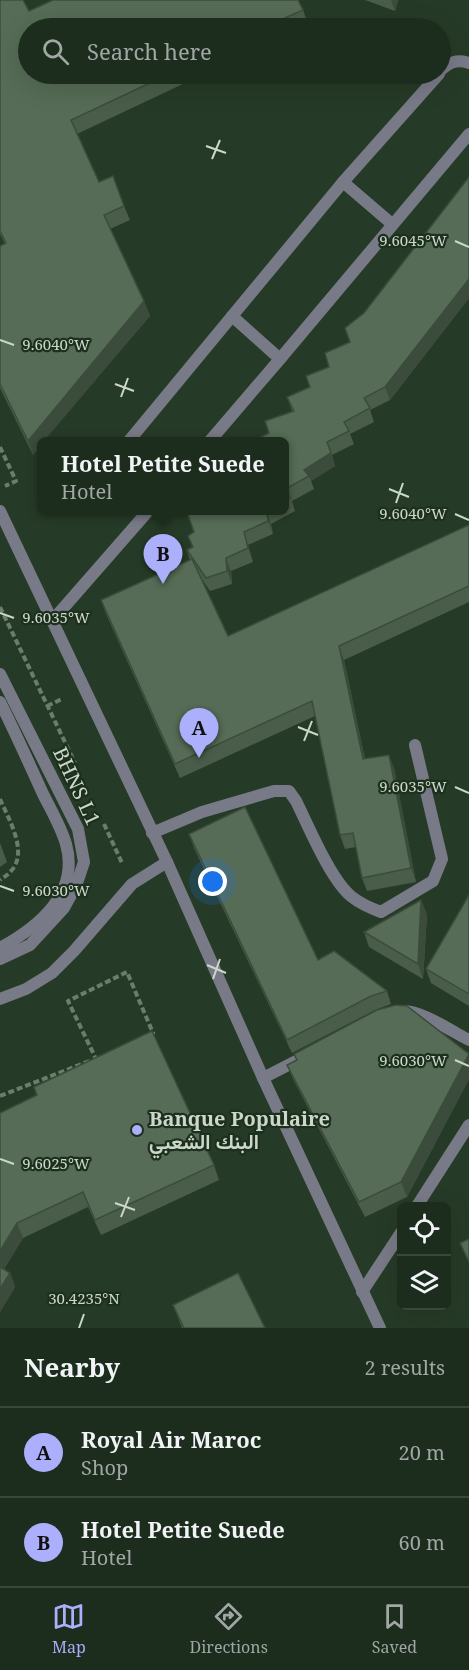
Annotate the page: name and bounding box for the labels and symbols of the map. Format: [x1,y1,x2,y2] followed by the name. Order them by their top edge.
[379,230,447,250] text: 9.6045°W
[22,334,90,354] text: 9.6040°W
[379,503,447,523] text: 9.6040°W
[144,534,182,584] pin: B
[22,607,90,627] text: 9.6035°W
[180,708,218,758] pin: A
[47,742,107,830] street label: BHNS L1
[379,776,447,796] text: 9.6035°W
[198,867,227,896] your location
[22,880,90,900] text: 9.6030°W
[379,1050,447,1070] text: 9.6030°W
[149,1105,330,1159] place label: Banque Populaire البنك الشعبي
[130,1123,144,1137] marker: Banque Populaire البنك الشعبي
[22,1153,90,1173] text: 9.6025°W
[48,1288,120,1308] text: 30.4235°N

